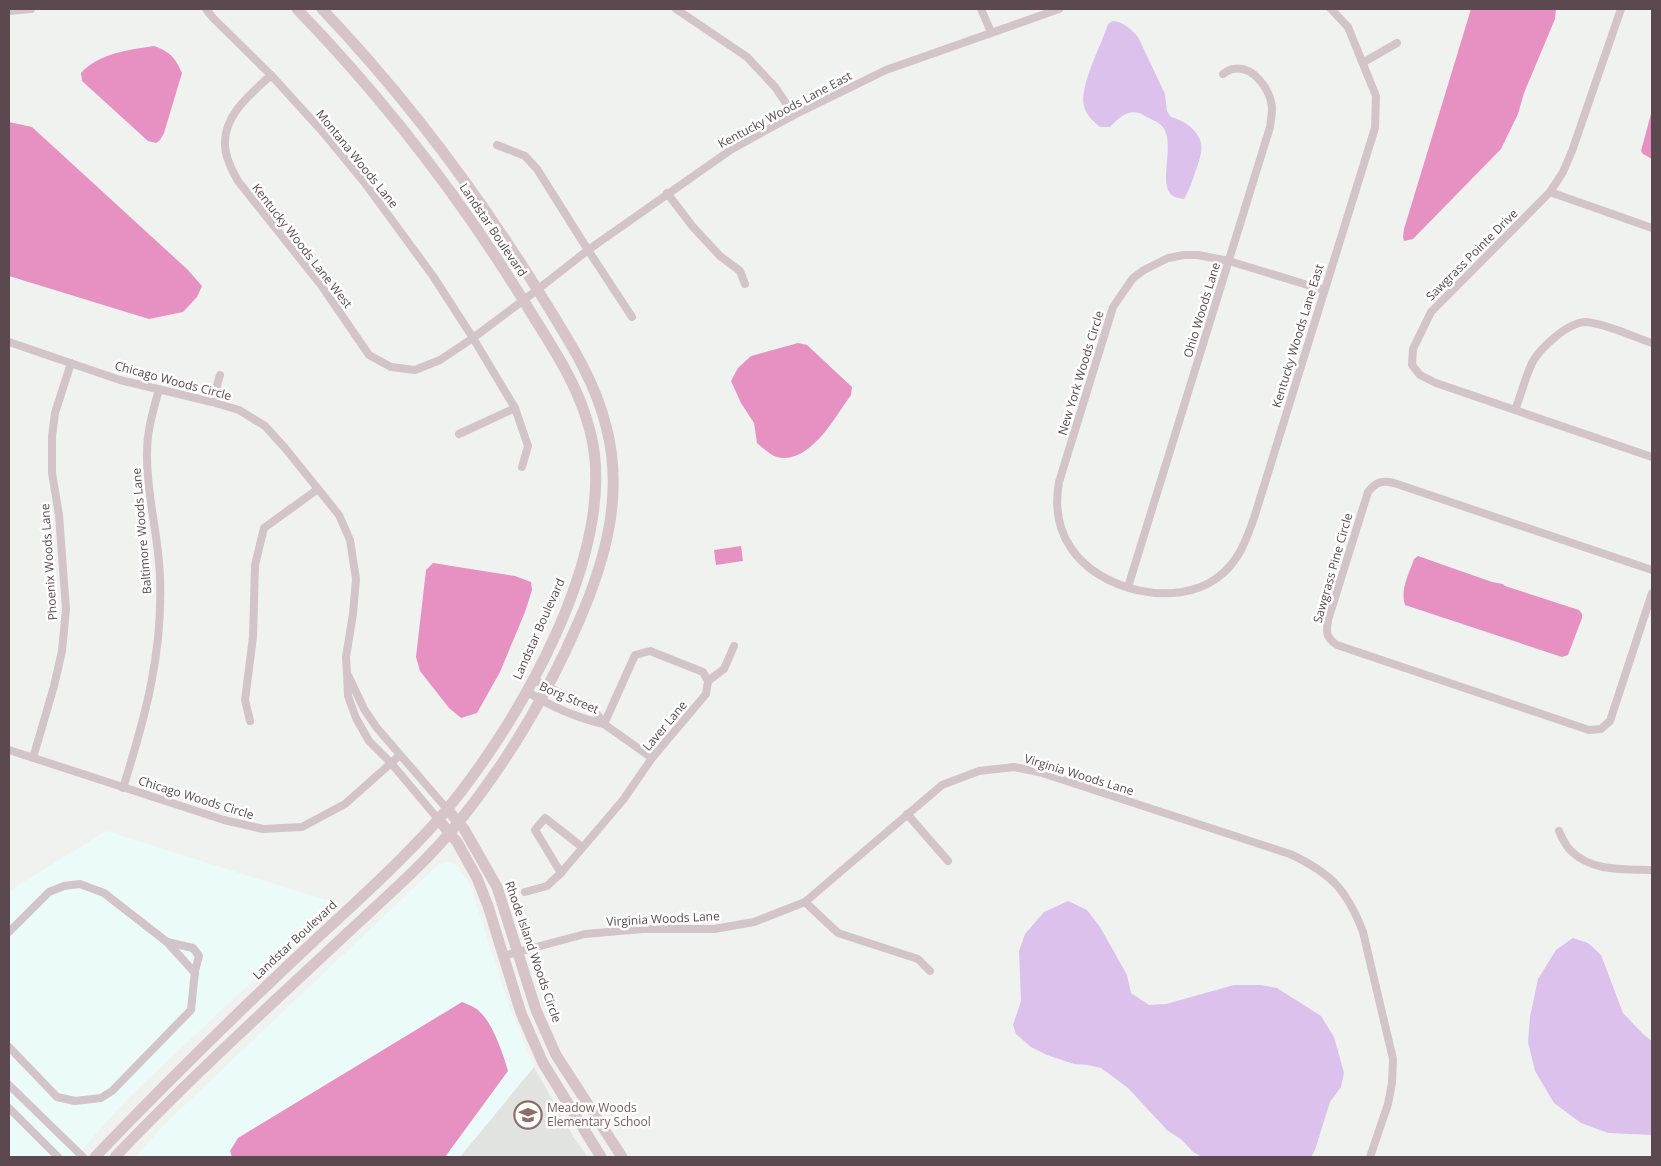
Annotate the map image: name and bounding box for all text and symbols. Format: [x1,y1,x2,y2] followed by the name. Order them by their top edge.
[715,67,855,152] street label: Kentucky Woods Lane East
[312,106,403,212] street label: Montana Woods Lane
[248,180,356,312] street label: Kentucky Woods Lane West
[456,180,531,280] street label: Landstar Boulevard
[1422,205,1522,304] street label: Sawgrass Pointe Drive
[1179,260,1224,360] street label: Ohio Woods Lane
[1268,262,1327,410] street label: Kentucky Woods Lane East
[1054,308,1108,437] street label: New York Woods Circle
[113,357,233,404] street label: Chicago Woods Circle
[127,467,155,595] street label: Baltimore Woods Lane
[36,503,61,621] street label: Phoenix Woods Lane
[1309,511,1356,625] street label: Sawgrass Pine Circle
[509,575,569,682] street label: Landstar Boulevard
[537,677,602,718] street label: Borg Street
[639,697,691,754] street label: Laver Lane
[1022,750,1136,799] street label: Virginia Woods Lane
[136,772,256,823] street label: Chicago Woods Circle
[501,879,566,1025] street label: Rhode Island Woods Circle
[249,896,340,983] street label: Landstar Boulevard
[606,907,720,930] street label: Virginia Woods Lane
[547,1099,651,1130] place label: Meadow Woods Elementary School
[513,1100,543,1130] school or university icon: Meadow Woods Elementary School

